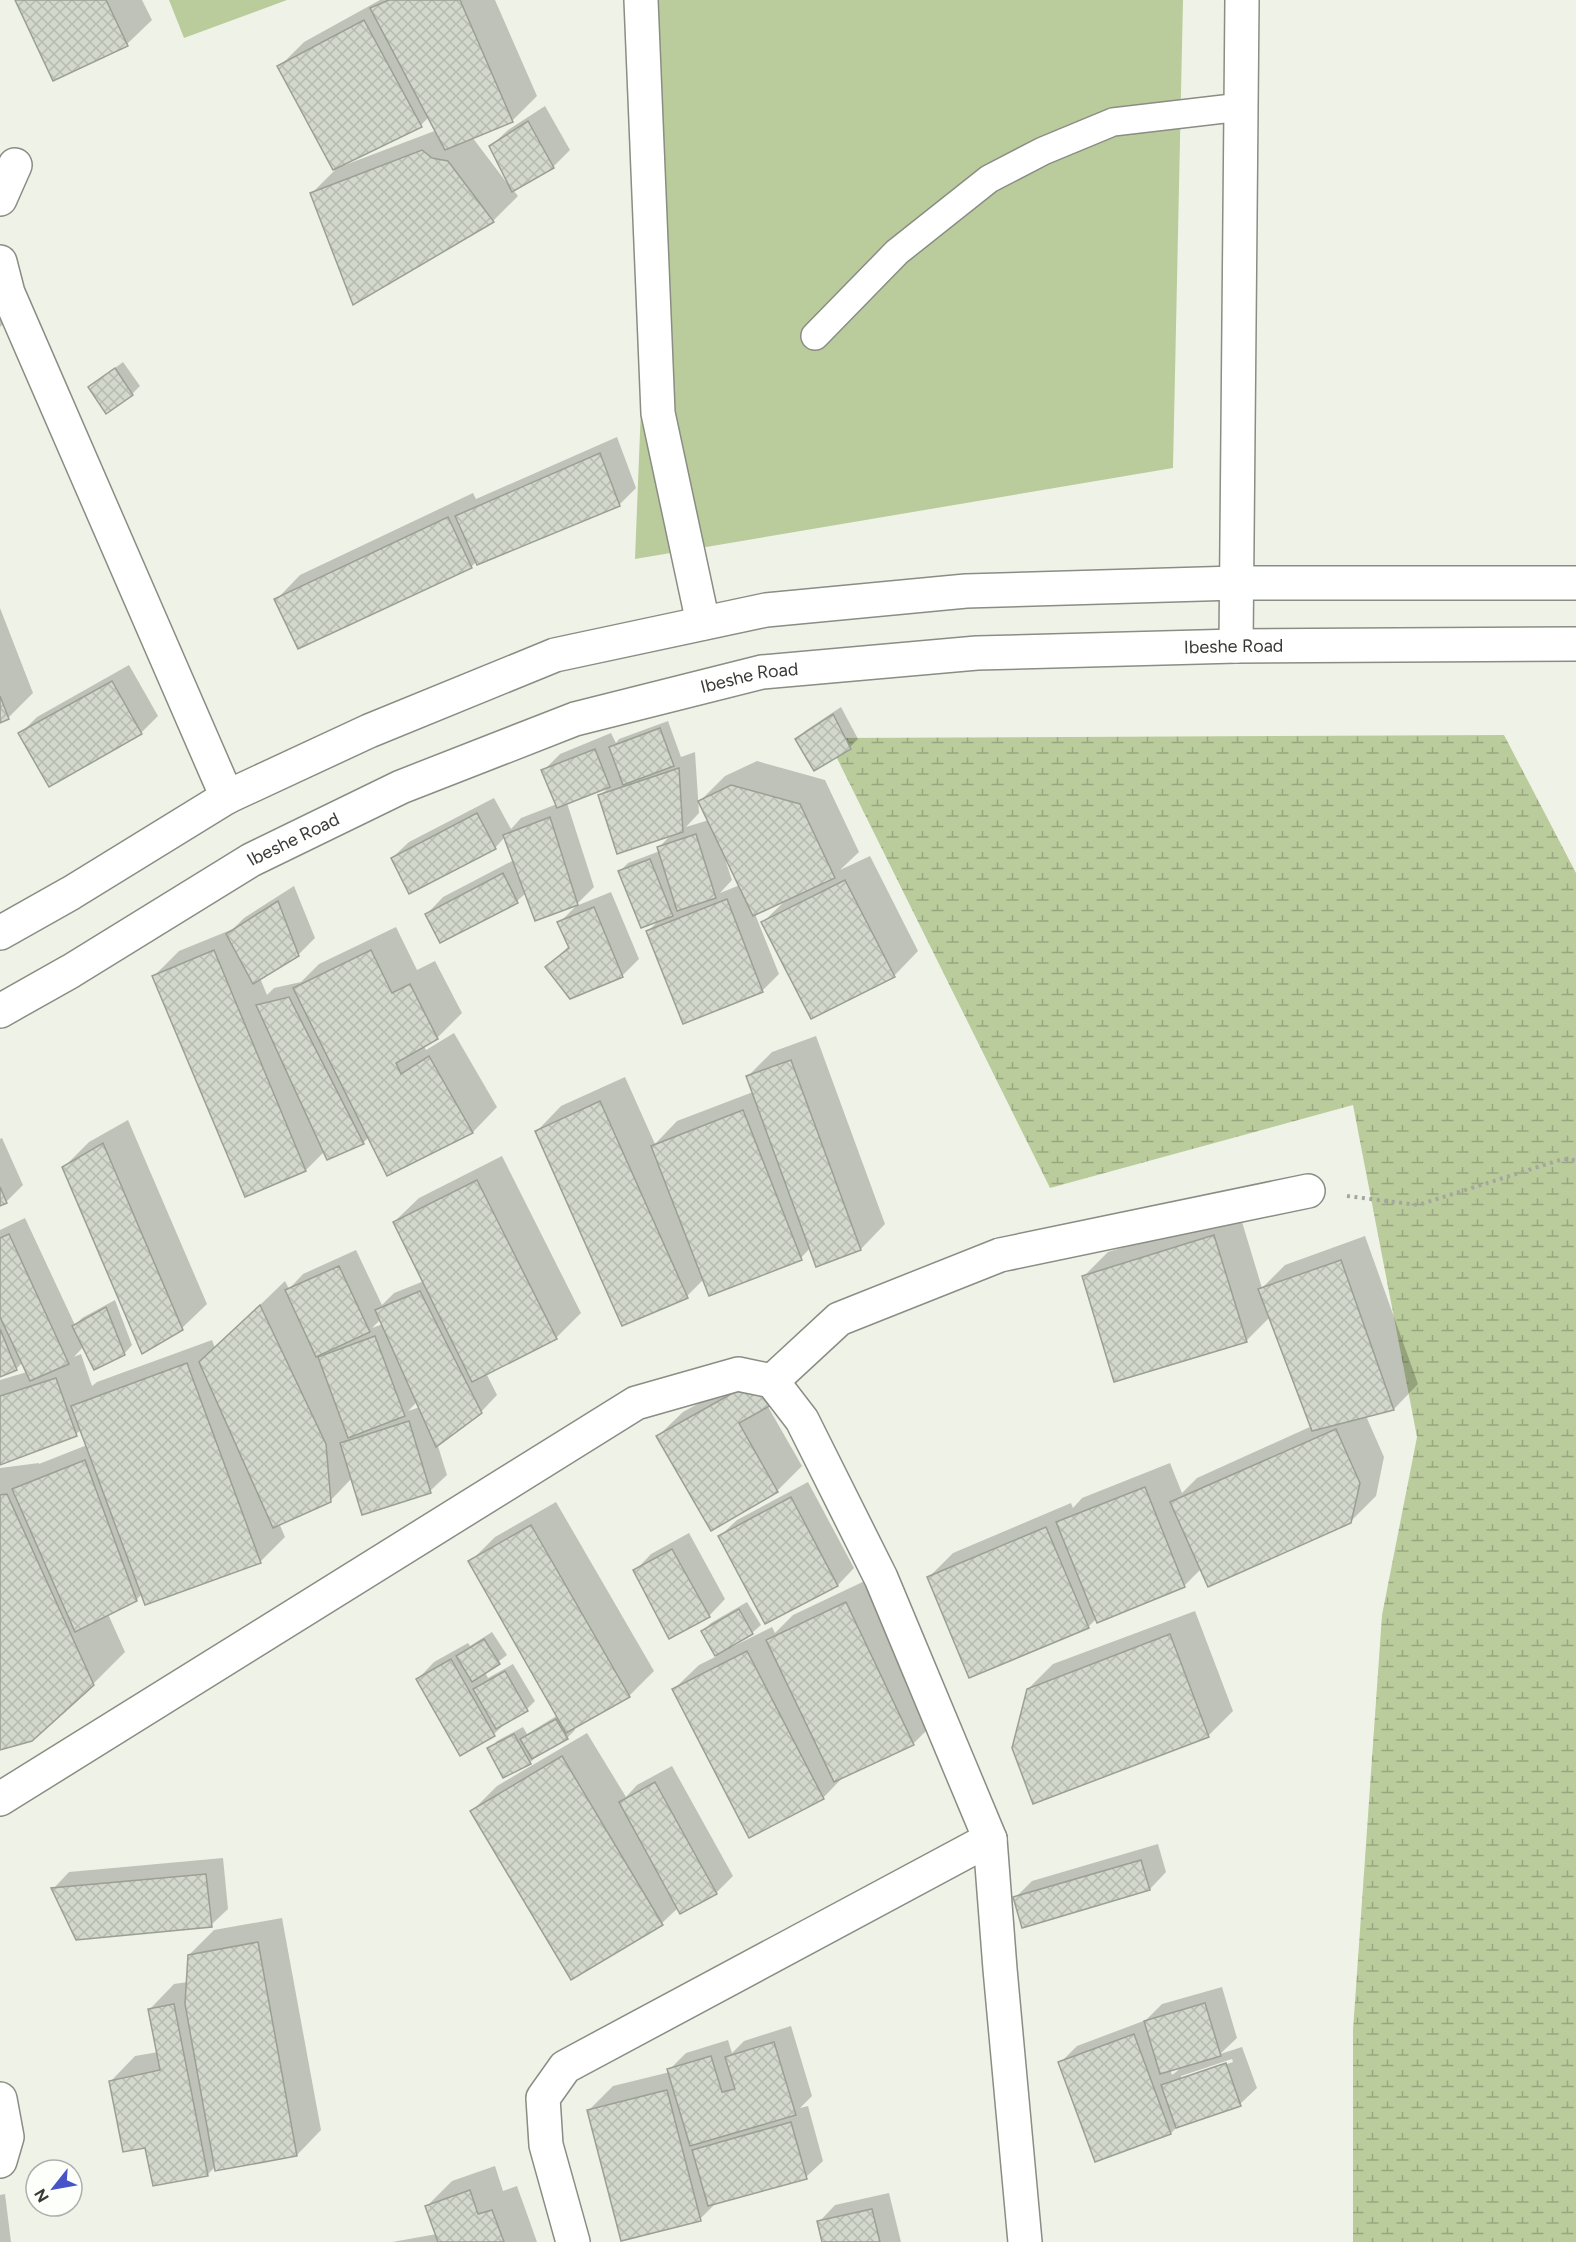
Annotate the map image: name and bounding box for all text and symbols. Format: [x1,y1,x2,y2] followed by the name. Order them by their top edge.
[1184,635,1283,658] street label: Ibeshe Road
[698,658,799,698] street label: Ibeshe Road
[243,808,343,871] street label: Ibeshe Road
[24,2158,84,2218] north arrow
[30,2185,53,2206] text: N

